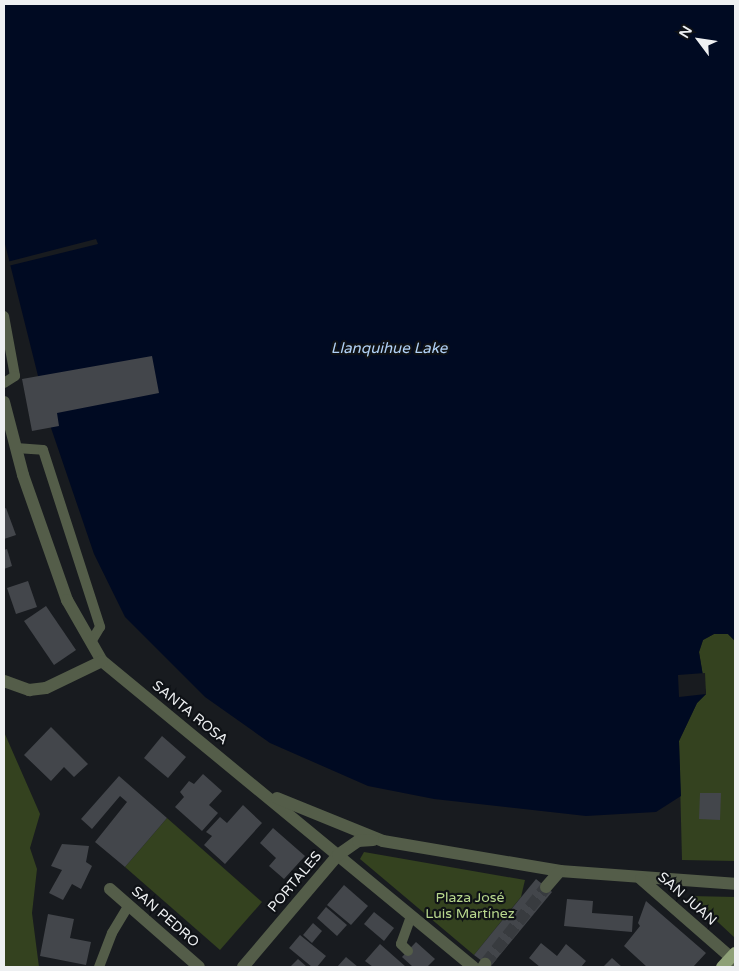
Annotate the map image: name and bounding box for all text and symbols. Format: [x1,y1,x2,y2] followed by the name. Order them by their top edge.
[674,15,724,65] north arrow
[676,23,696,41] text: N
[331,340,447,358] water label: Llanquihue Lake
[149,677,231,749] street label: SANTA ROSA
[265,848,325,916] street label: PORTALES
[654,869,720,929] street label: SAN JUAN
[128,883,202,951] street label: SAN PEDRO
[425,890,515,922] park label: Plaza José Luis Martínez

